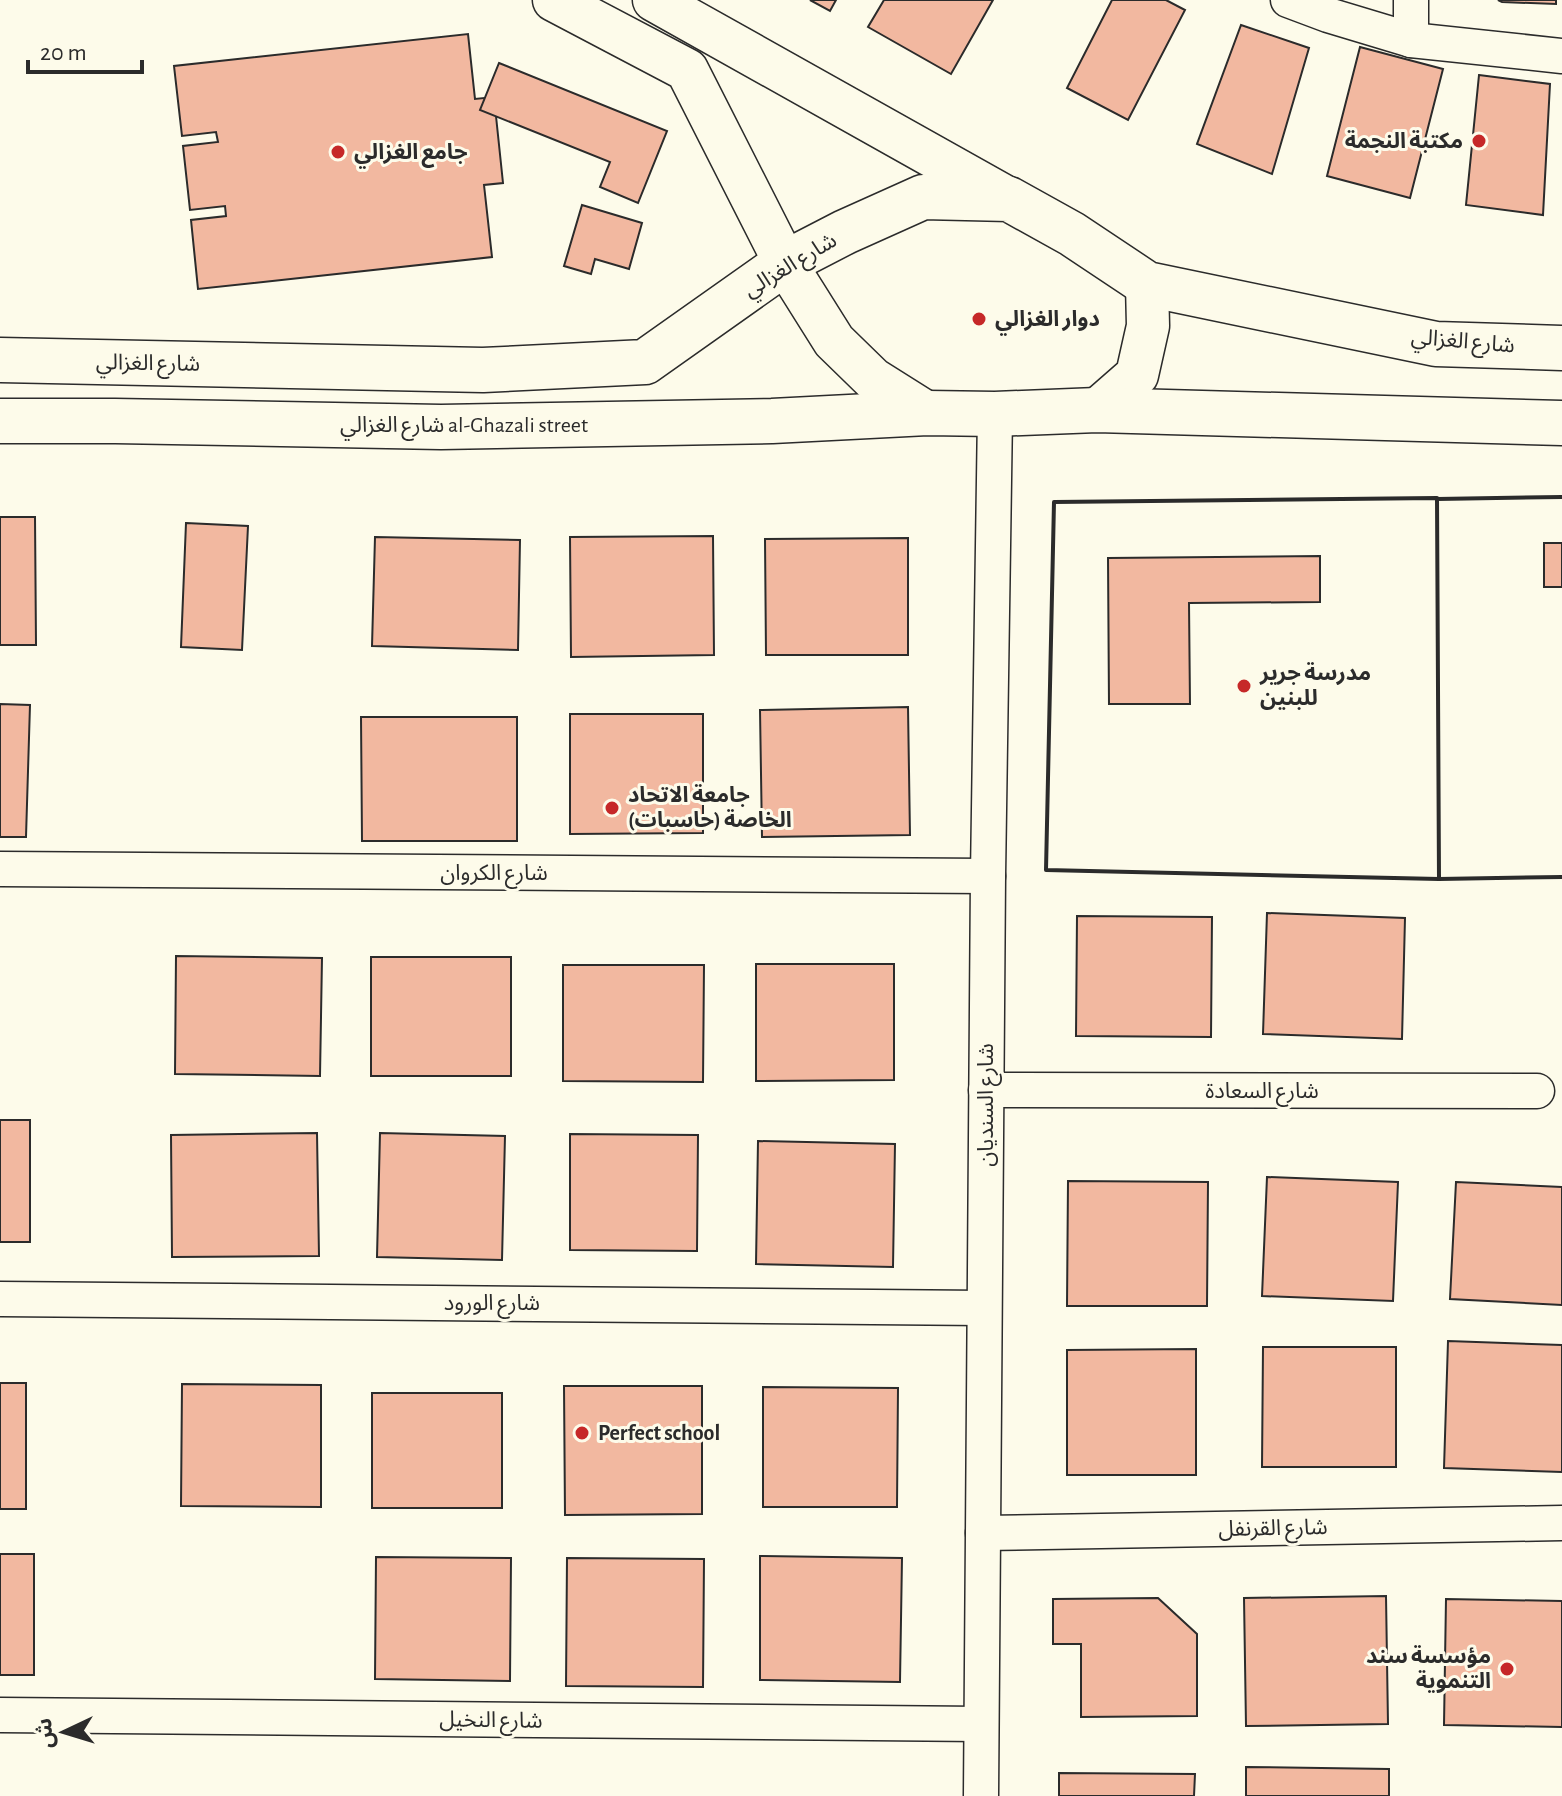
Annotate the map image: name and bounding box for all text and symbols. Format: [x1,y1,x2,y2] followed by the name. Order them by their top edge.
[28,24,142,74] scale bar
[40,41,87,65] text: 20 m
[1345,129,1463,153] place label: مكتبة النجمة
[1470,132,1488,150] marker: مكتبة النجمة
[354,141,468,169] place label: جامع الغزالي
[329,143,347,161] marker: جامع الغزالي
[740,229,843,306] street label: شارع الغزالي
[995,308,1100,336] place label: دوار الغزالي
[970,310,988,328] marker: دوار الغزالي
[1410,325,1516,362] street label: شارع الغزالي
[96,351,200,380] street label: شارع الغزالي
[340,414,588,441] street label: شارع الغزالي al-Ghazali street
[1259,661,1371,710] place label: مدرسة جرير للبنين
[1235,677,1253,695] marker: مدرسة جرير للبنين
[628,783,792,832] place label: جامعة الاتحاد الخاصة (حاسبات)
[603,799,621,817] marker: جامعة الاتحاد الخاصة (حاسبات)
[440,862,548,889] street label: شارع الكروان
[975,1043,1002,1167] street label: شارع السنديان
[1205,1080,1319,1107] street label: شارع السعادة
[444,1292,540,1319] street label: شارع الورود
[598,1422,720,1444] place label: Perfect school
[573,1424,591,1442] marker: Perfect school
[1218,1516,1328,1545] street label: شارع القرنفل
[1366,1644,1491,1693] place label: مؤسسة سند التنموية
[1498,1660,1516,1678] marker: مؤسسة سند التنموية
[24,1692,104,1772] north arrow
[439,1708,543,1737] street label: شارع النخيل
[33,1717,58,1749] text: ش

